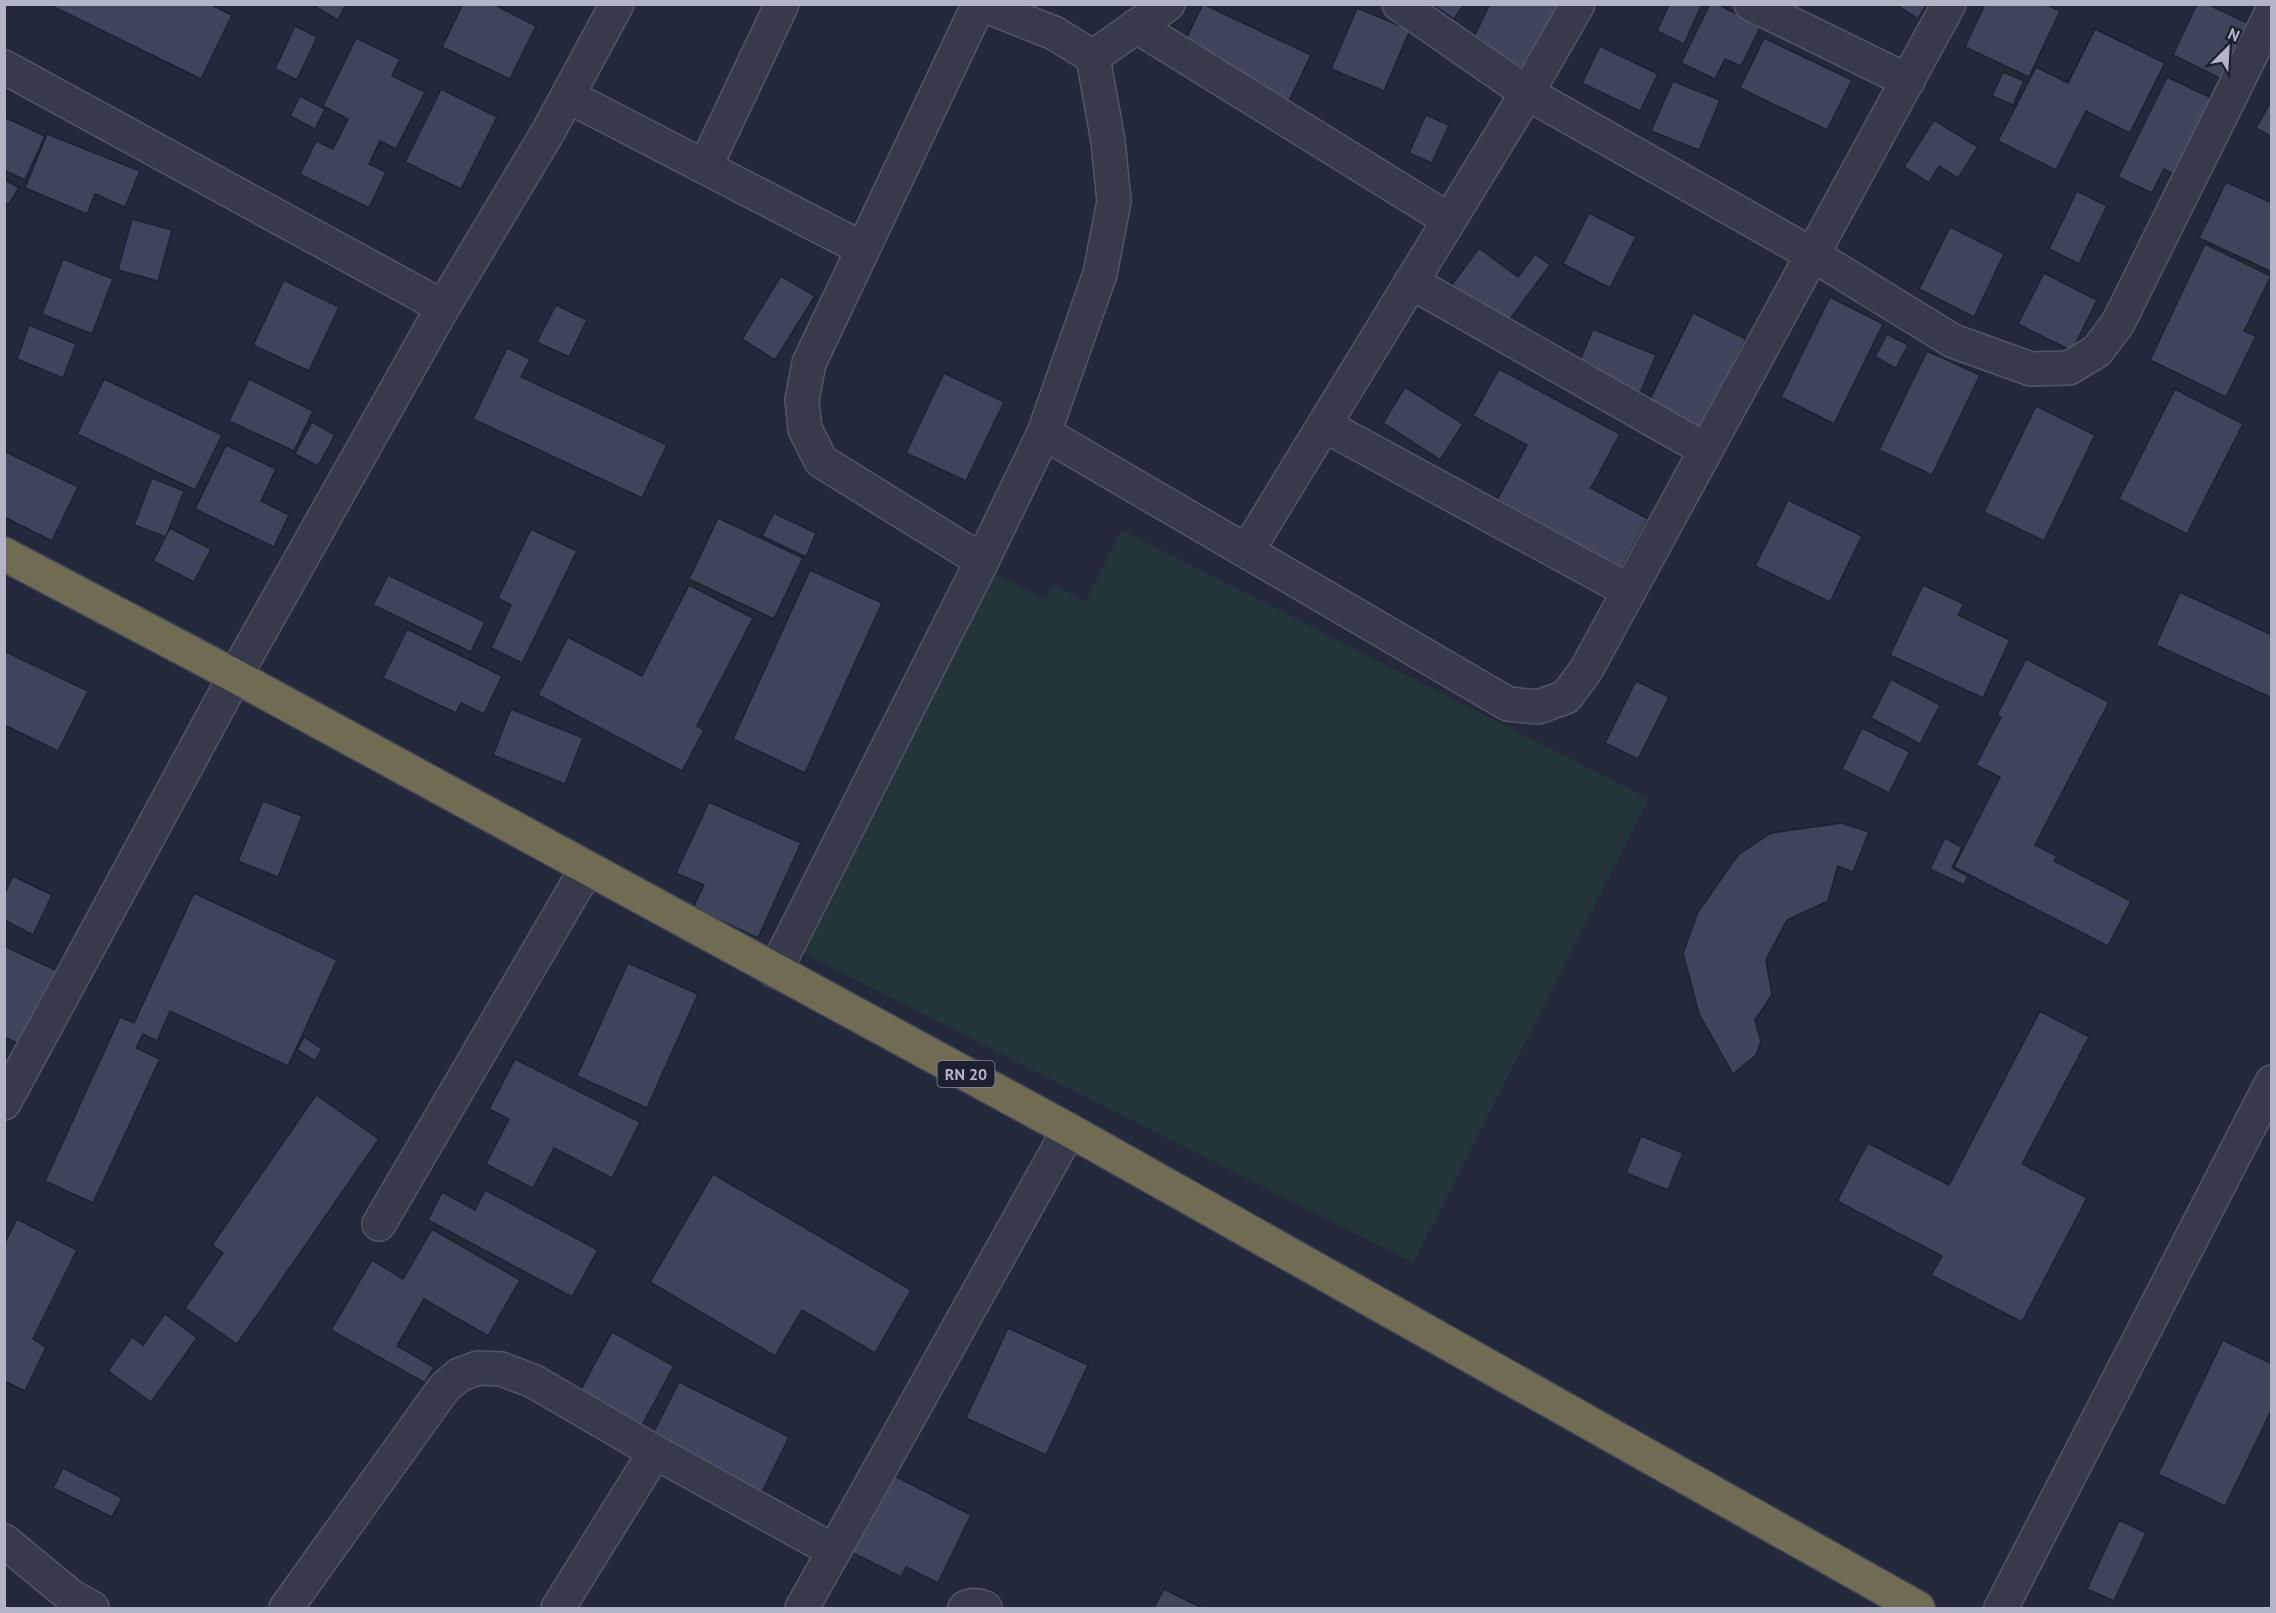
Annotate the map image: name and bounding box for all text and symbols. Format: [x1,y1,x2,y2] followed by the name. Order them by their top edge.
[2198,18,2258,78] north arrow
[2225,23,2243,46] text: N
[938,1061,994,1087] road number: RN 20

